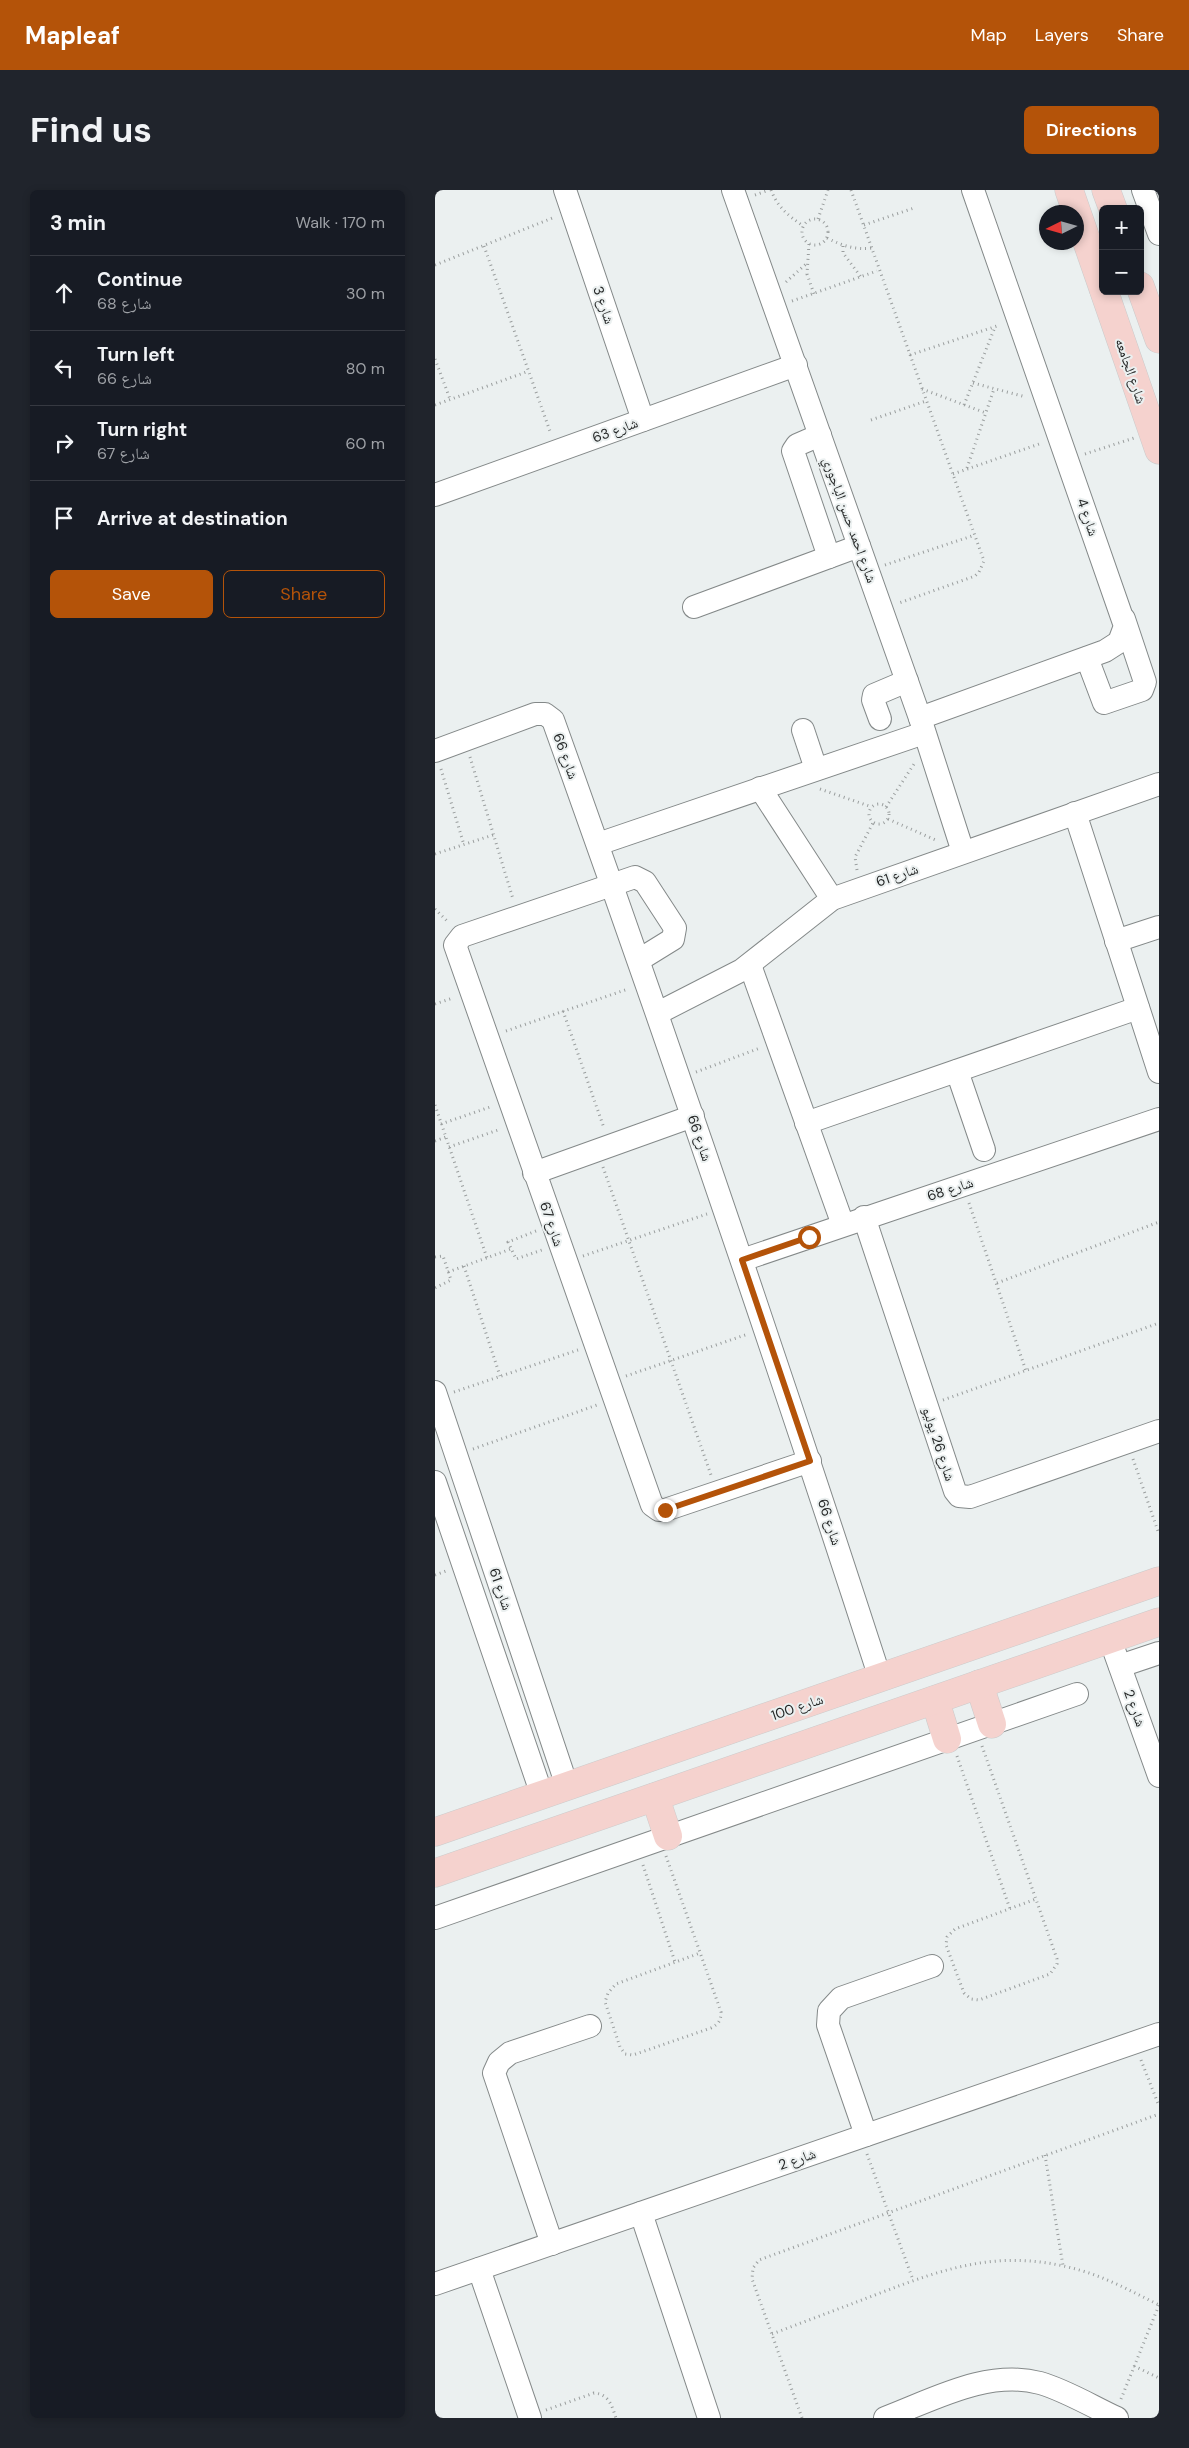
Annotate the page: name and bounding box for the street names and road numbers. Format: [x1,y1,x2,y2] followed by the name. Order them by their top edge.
[588,284,619,327] street label: شارع 3
[1110,336,1151,406] street label: شارع الجامعه
[590,413,641,448] street label: شارع 63
[817,455,881,586] street label: شارع احمد حسن الباجوري
[1072,496,1103,539] street label: شارع 4
[548,730,583,782] street label: شارع 66
[873,859,921,892] street label: شارع 61
[683,1112,716,1164] street label: شارع 66
[925,1173,976,1206] street label: شارع 68
[535,1199,568,1249] street label: شارع 67
[918,1405,959,1484] street label: شارع 26 يوليو
[813,1496,846,1548] street label: شارع 66
[484,1565,517,1613] street label: شارع 61
[1119,1687,1150,1729] street label: شارع 2
[769,1690,826,1725] street label: شارع 100
[776,2144,818,2175] street label: شارع 2

